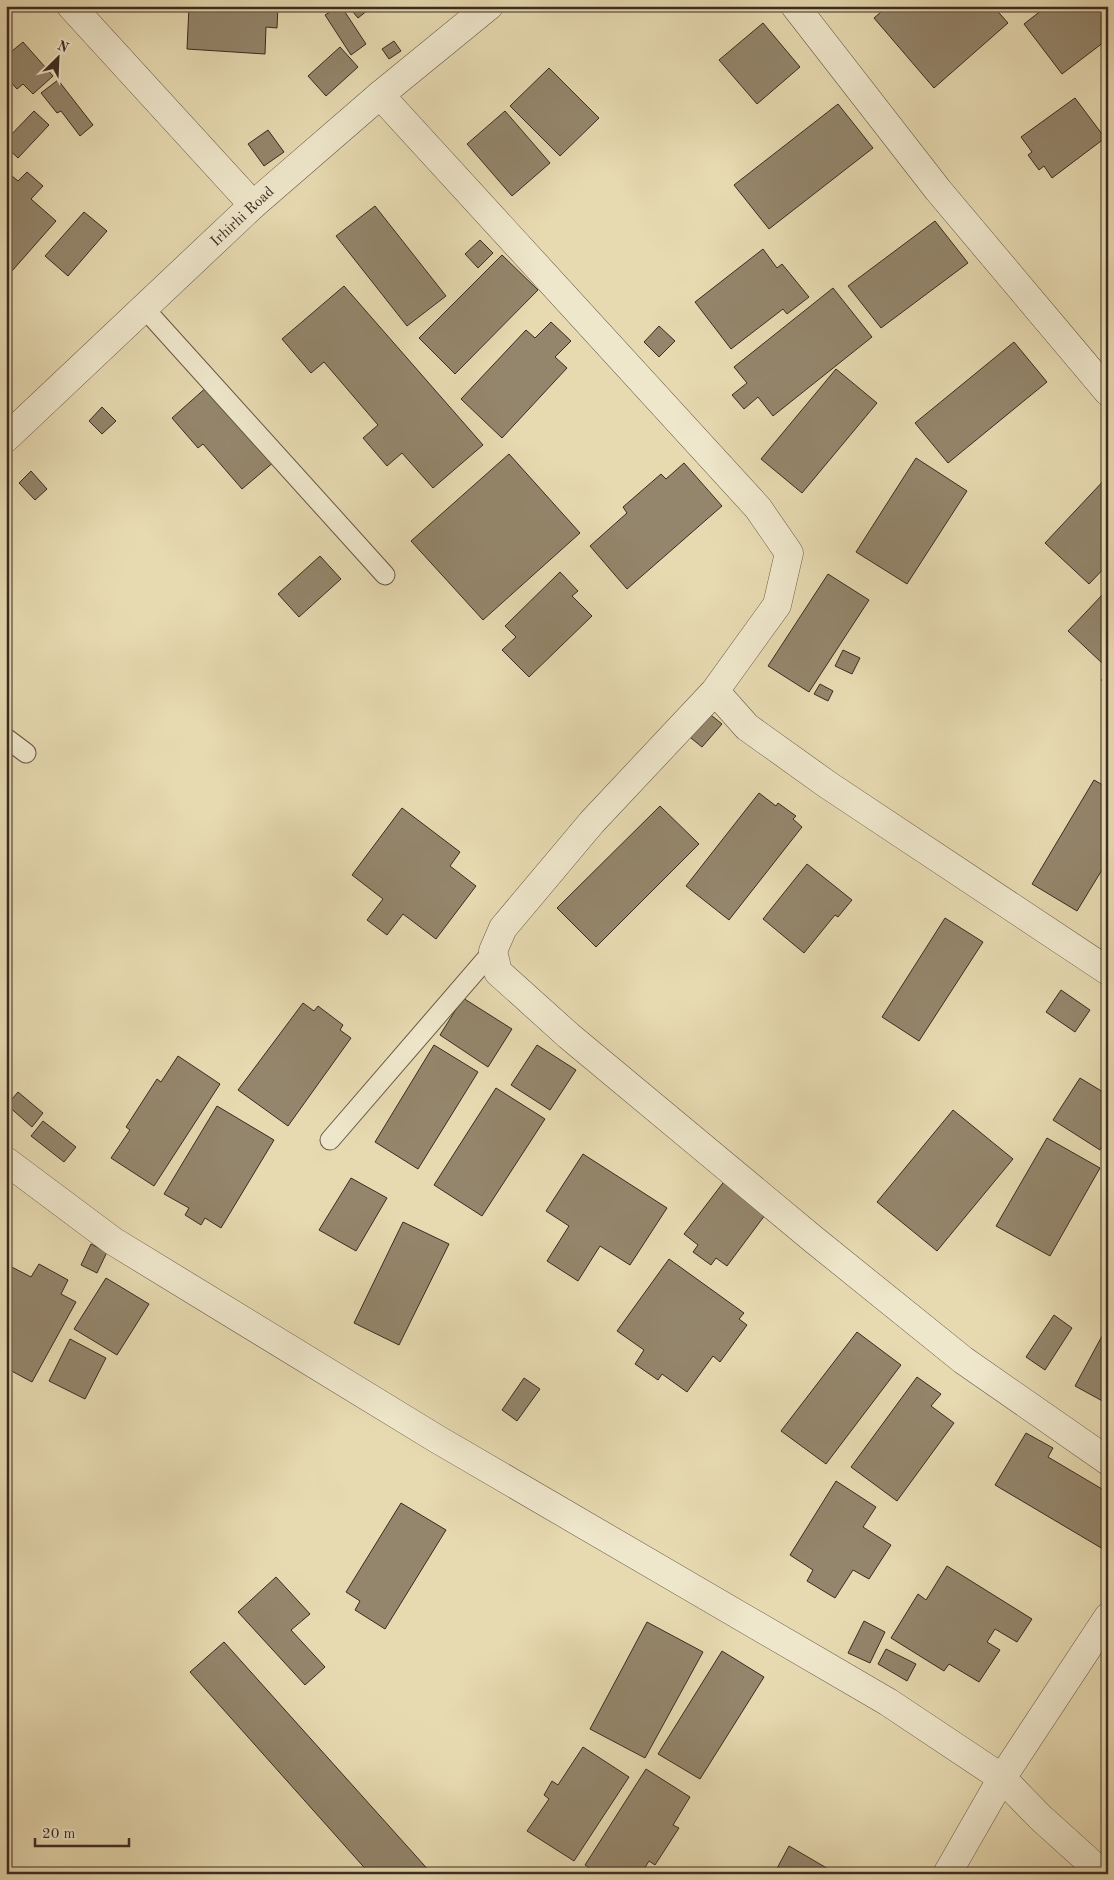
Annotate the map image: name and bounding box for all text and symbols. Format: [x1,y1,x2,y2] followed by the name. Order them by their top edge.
[32,32,82,82] north arrow
[55,38,71,56] text: N
[209,184,278,250] street label: Irhirhi Road
[35,1815,129,1847] scale bar
[42,1827,76,1842] text: 20 m

